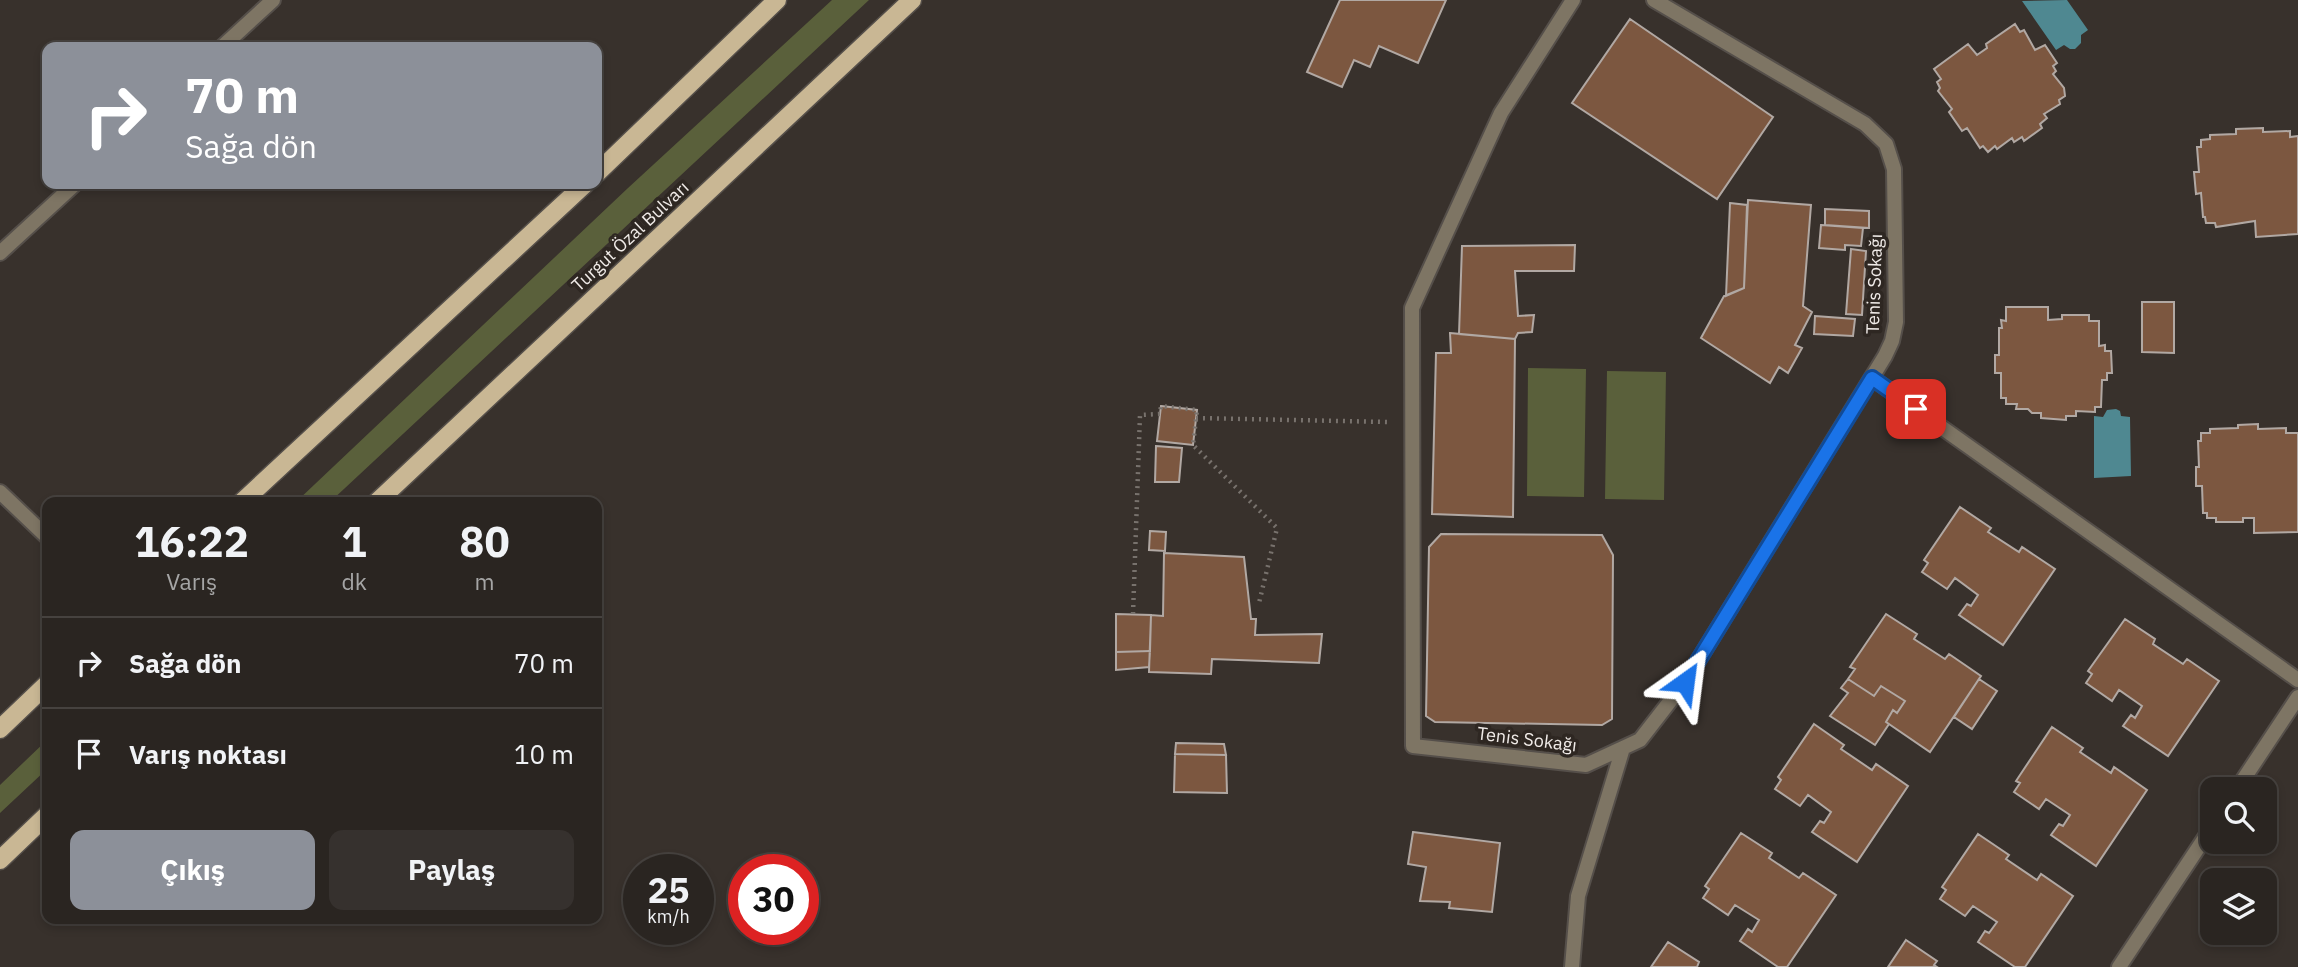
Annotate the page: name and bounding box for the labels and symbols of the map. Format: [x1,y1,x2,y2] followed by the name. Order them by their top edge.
[567,176,693,296] street label: Turgut Özal Bulvarı
[1861,233,1887,335] street label: Tenis Sokağı
[1886,379,1946,439] pin
[1648,645,1722,719] position arrow
[1476,721,1578,757] street label: Tenis Sokağı
[728,854,819,945] speed limit sign: 30

